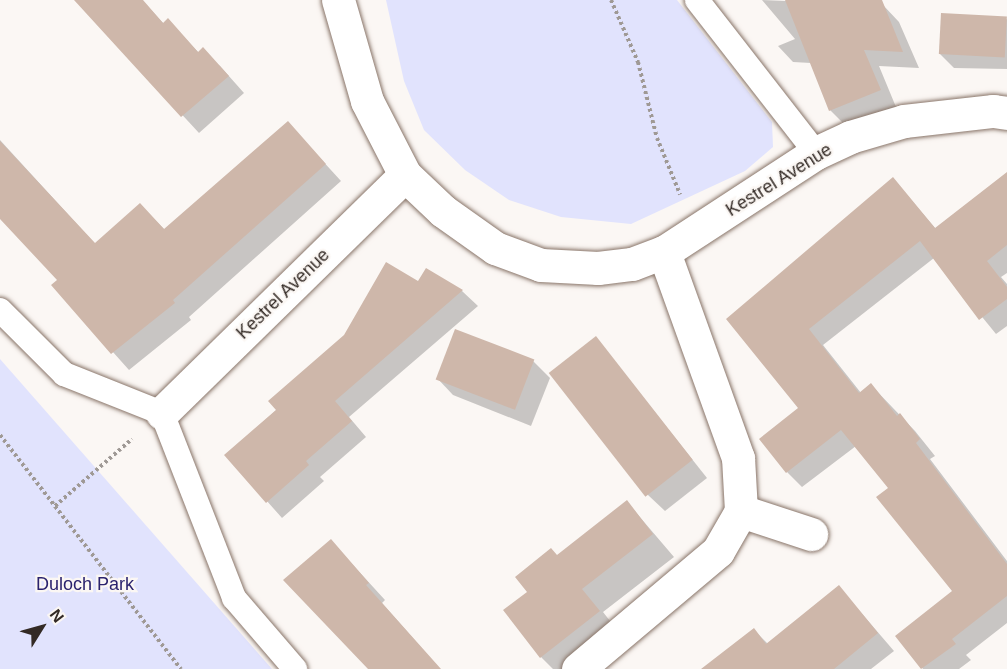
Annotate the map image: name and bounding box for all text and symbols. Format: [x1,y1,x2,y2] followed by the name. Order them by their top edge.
[722,139,836,221] street label: Kestrel Avenue
[232,244,334,344] street label: Kestrel Avenue
[36,573,134,595] park label: Duloch Park
[12,597,72,657] north arrow
[47,606,67,626] text: N

